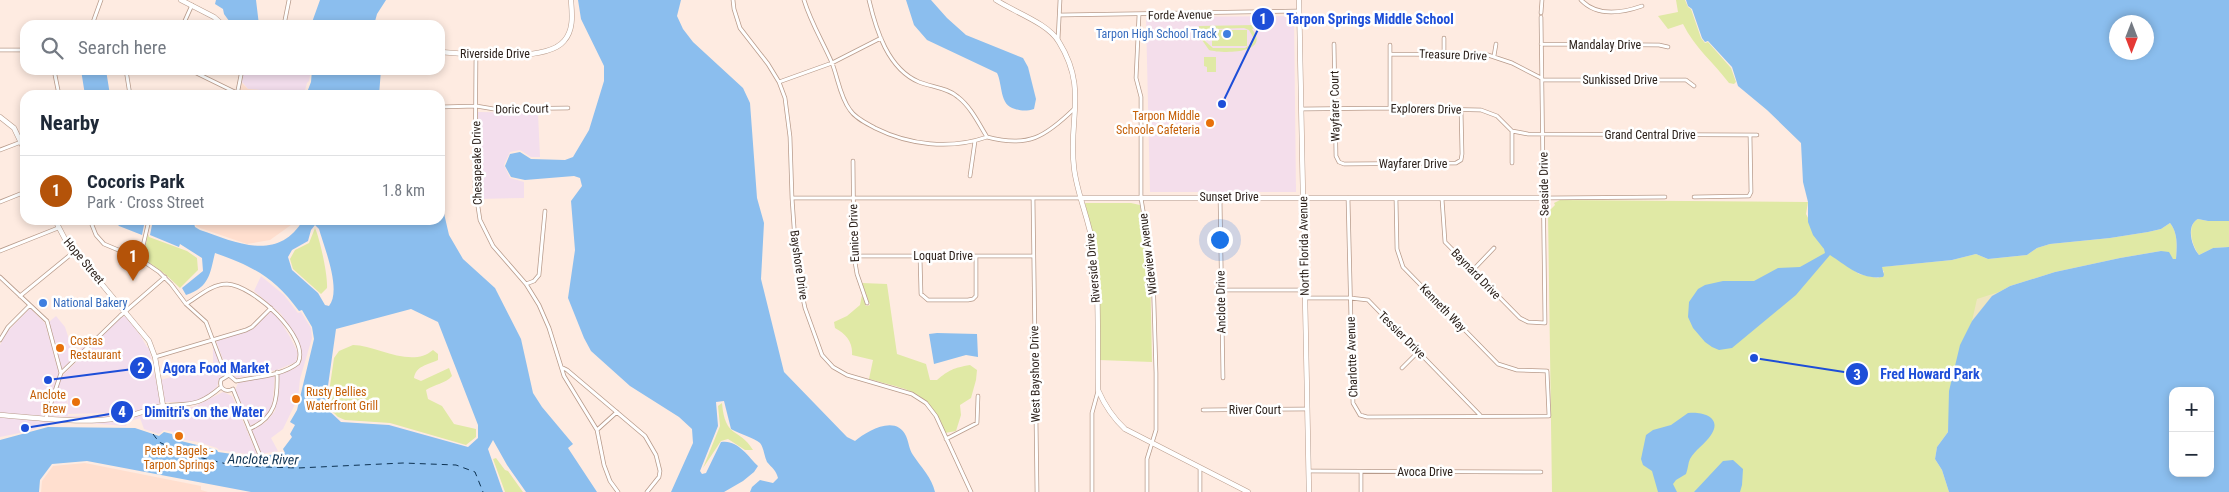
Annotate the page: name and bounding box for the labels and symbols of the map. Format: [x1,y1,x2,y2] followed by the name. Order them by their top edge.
[1251,4,1464,33] callout: Tarpon Springs Middle School
[1148,7,1213,23] street label: Forde Avenue
[1259,10,1267,28] text: 1
[1286,11,1454,27] text: Tarpon Springs Middle School
[2109,15,2154,60] north arrow
[1096,27,1218,41] place label: Tarpon High School Track
[1221,28,1233,40] marker: Tarpon High School Track
[1569,38,1642,52] street label: Mandalay Drive
[460,47,530,61] street label: Riverside Drive
[1419,47,1488,63] street label: Treasure Drive
[1327,70,1343,142] street label: Wayfarer Court
[1582,73,1658,87] street label: Sunkissed Drive
[1390,101,1462,117] street label: Explorers Drive
[495,102,549,116] street label: Doric Court
[1116,109,1200,137] place label: Tarpon Middle Schoole Cafeteria
[1204,117,1216,129] marker: Tarpon Middle Schoole Cafeteria
[469,120,485,205] street label: Chesapeake Drive
[1604,128,1696,142] street label: Grand Central Drive
[1536,151,1552,216] street label: Seaside Drive
[1379,157,1448,171] street label: Wayfarer Drive
[1199,190,1259,204] street label: Sunset Drive
[1296,196,1312,296] street label: North Florida Avenue
[846,203,862,262] street label: Eunice Drive
[1136,212,1160,296] street label: Wideview Avenue
[1207,227,1233,253] your location
[787,229,811,301] street label: Bayshore Drive
[1083,232,1103,303] street label: Riverside Drive
[61,235,108,287] street label: Hope Street
[117,240,149,281] pin: 1
[1448,246,1504,302] street label: Baynard Drive
[913,249,973,263] street label: Loquat Drive
[1213,270,1229,334] street label: Anclote Drive
[1417,281,1469,335] street label: Kenneth Way
[53,296,128,310] place label: National Bakery
[37,297,49,309] marker: National Bakery
[1375,308,1429,362] street label: Tessier Drive
[1344,316,1360,398] street label: Charlotte Avenue
[1027,325,1043,422] street label: West Bayshore Drive
[70,334,122,362] place label: Costas Restaurant
[54,342,66,354] marker: Costas Restaurant
[128,353,280,382] callout: Agora Food Market
[137,359,145,377] text: 2
[163,360,269,376] text: Agora Food Market
[1845,360,1989,389] callout: Fred Howard Park
[1853,366,1861,384] text: 3
[1880,366,1980,382] text: Fred Howard Park
[306,385,378,413] place label: Rusty Bellies Waterfront Grill
[30,388,66,416] place label: Anclote Brew
[290,393,302,405] marker: Rusty Bellies Waterfront Grill
[70,396,82,408] marker: Anclote Brew
[109,397,274,426] callout: Dimitri's on the Water
[118,403,126,421] text: 4
[1229,403,1282,417] street label: River Court
[144,404,264,420] text: Dimitri's on the Water
[173,430,185,442] marker: Pete's Bagels - Tarpon Springs
[143,444,215,472] place label: Pete's Bagels - Tarpon Springs
[226,450,299,468] water label: Anclote River
[1397,465,1453,479] street label: Avoca Drive

